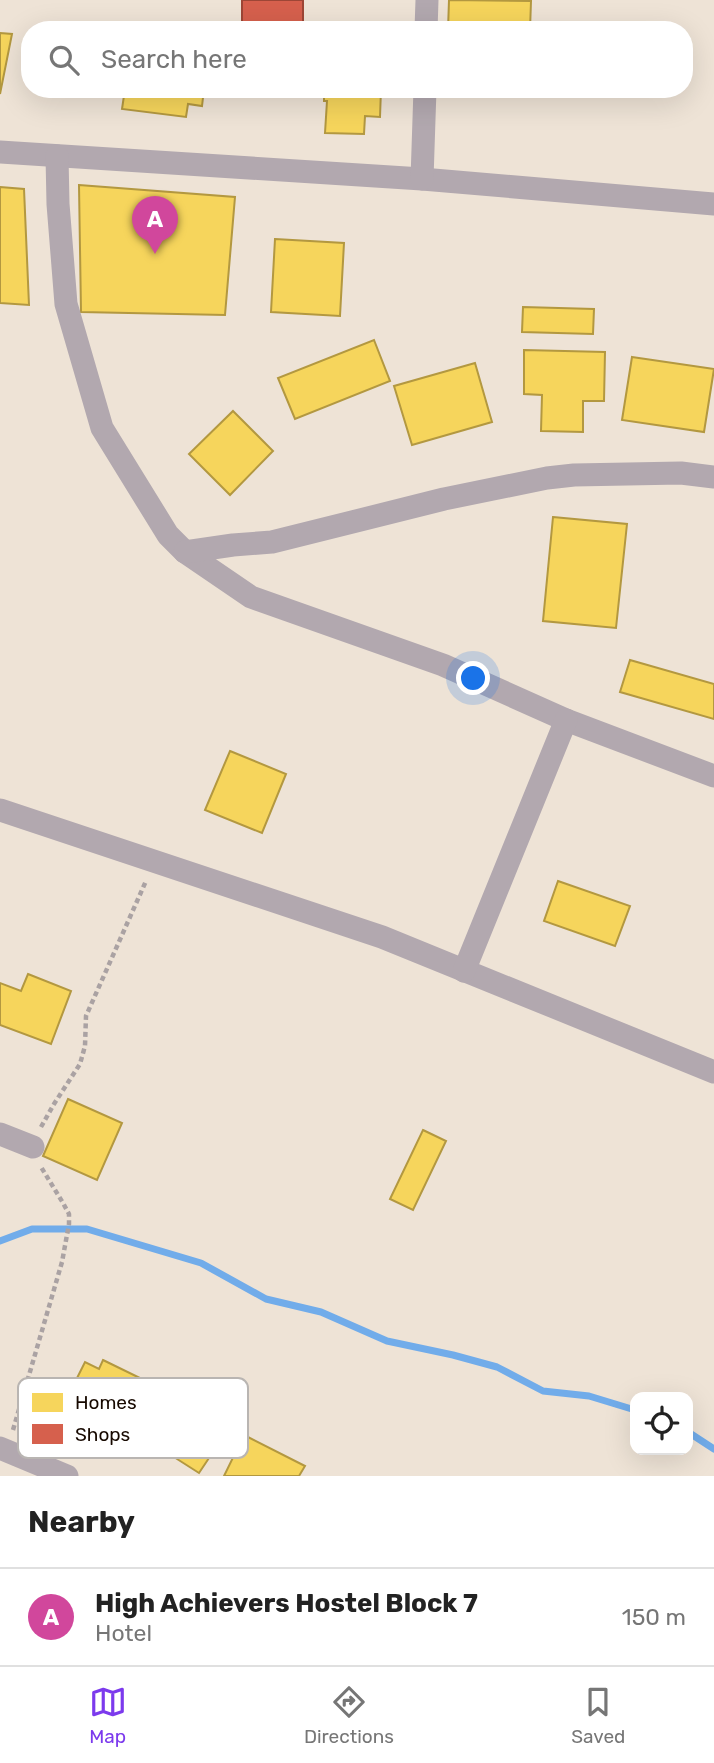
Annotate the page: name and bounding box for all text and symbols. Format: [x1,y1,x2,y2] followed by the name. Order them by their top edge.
[21,21,693,98] search box
[45,41,83,79] icon: search
[101,44,247,75] text: Search here
[132,196,178,254] pin: A
[456,661,490,695] your location
[18,1378,248,1458] legend
[75,1391,137,1414] text: Homes
[630,1392,693,1455] map controls
[630,1392,693,1455] button: locate
[75,1423,130,1446] text: Shops
[28,1504,135,1540] text: Nearby
[95,1588,478,1619] text: High Achievers Hostel Block 7
[43,1603,59,1631] text: A
[622,1603,686,1631] text: 150 m
[95,1619,152,1647] text: Hotel
[89,1683,127,1748] tab: Map
[304,1683,394,1748] tab: Directions
[571,1683,625,1748] tab: Saved

